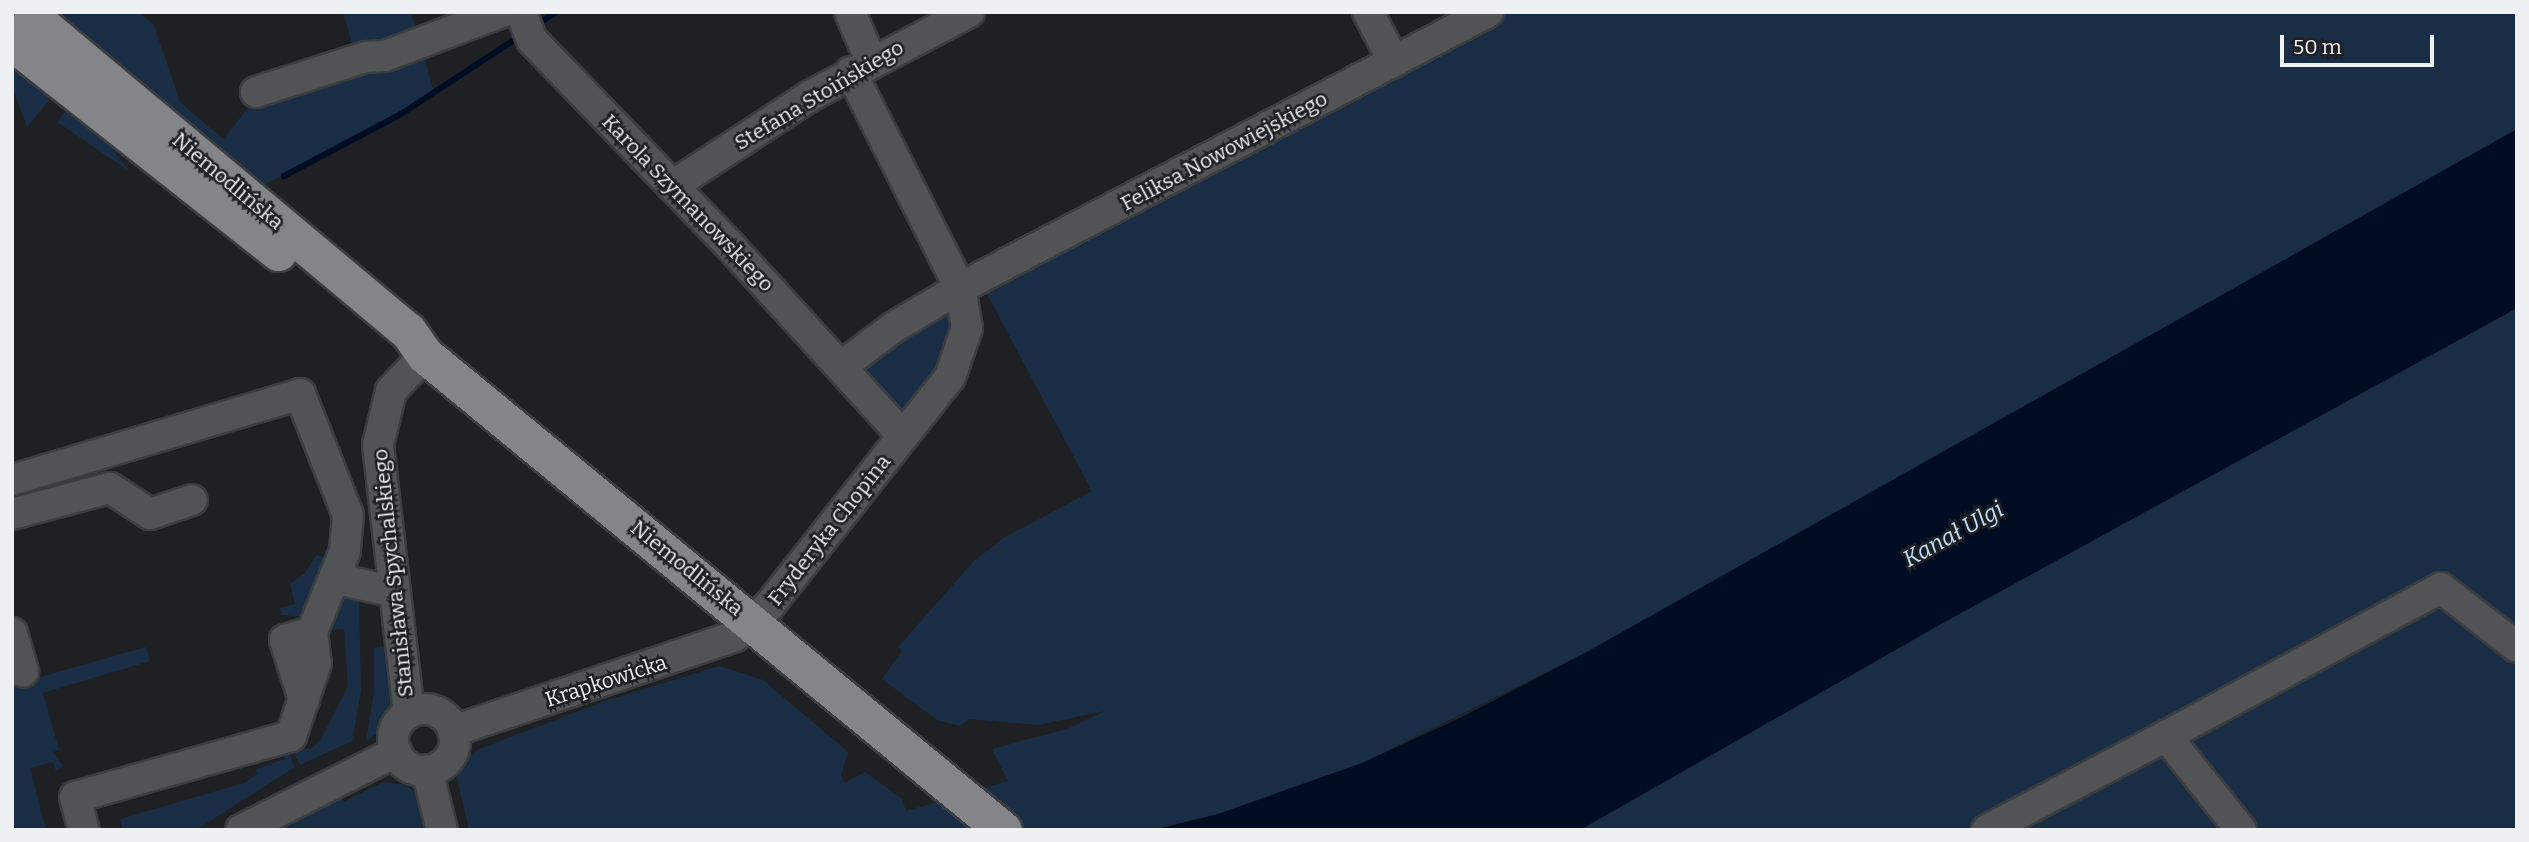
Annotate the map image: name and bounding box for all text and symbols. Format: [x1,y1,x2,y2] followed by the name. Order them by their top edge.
[2284,21,2438,65] scale bar
[2293,34,2342,60] text: 50 m
[730,35,908,155] street label: Stefana Stoińskiego
[1116,86,1332,216] street label: Feliksa Nowowiejskiego
[597,109,779,297] street label: Karola Szymanowskiego
[167,127,289,235] street label: Niemodlińska
[367,448,419,698] street label: Stanisława Spychalskiego
[762,449,896,611] street label: Fryderyka Chopina
[1898,495,2008,573] water label: Kanał Ulgi
[626,515,748,621] street label: Niemodlińska
[542,650,670,712] street label: Krapkowicka

